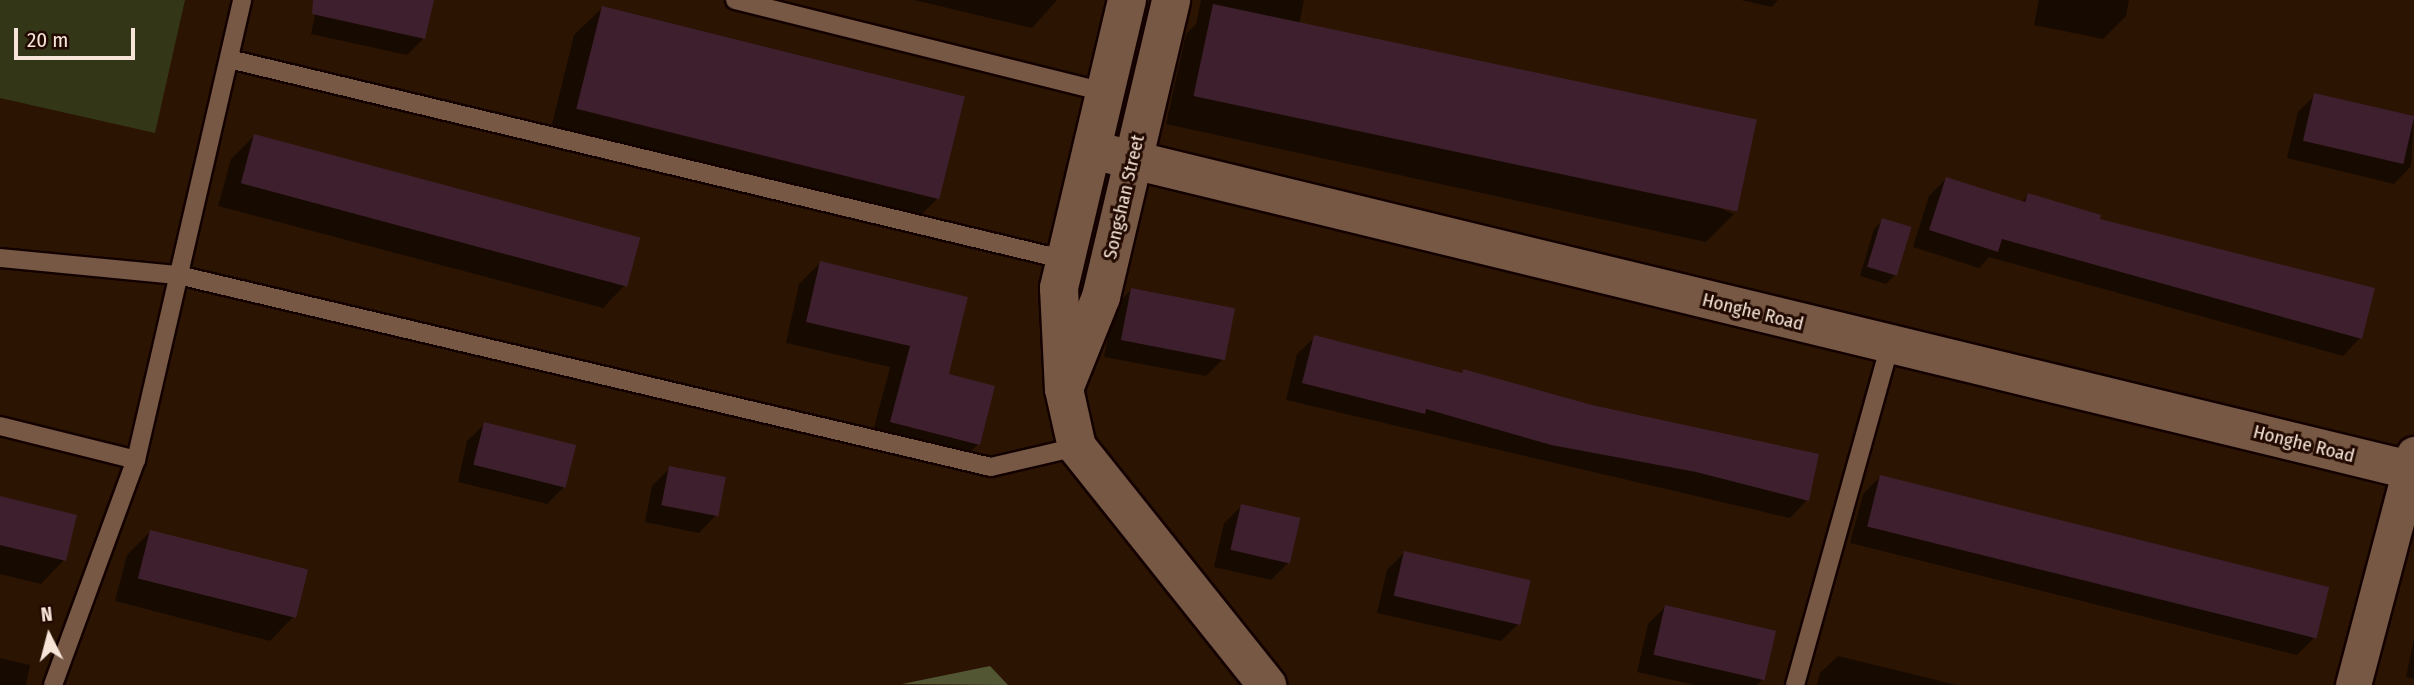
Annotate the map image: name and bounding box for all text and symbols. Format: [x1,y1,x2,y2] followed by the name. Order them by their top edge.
[18,14,138,58] scale bar
[27,27,68,53] text: 20 m
[1099,133,1149,261] street label: Songshan Street
[1700,288,1806,336] street label: Honghe Road
[2251,420,2357,468] street label: Honghe Road
[14,601,84,671] north arrow
[40,603,54,627] text: N

